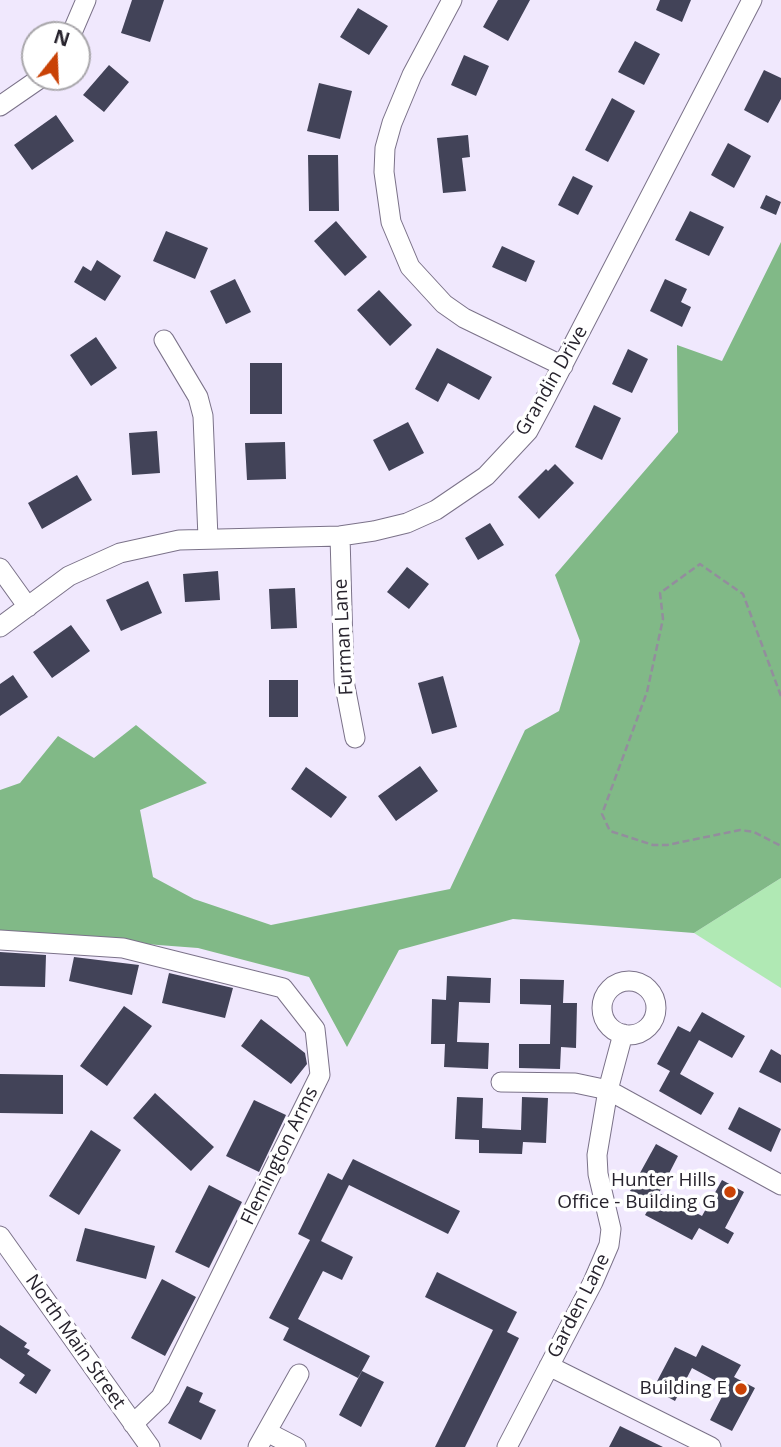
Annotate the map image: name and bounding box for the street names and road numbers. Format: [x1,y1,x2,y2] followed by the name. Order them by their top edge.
[511,322,593,440] street label: Grandin Drive
[330,578,358,696] street label: Furman Lane
[237,1083,323,1229] street label: Flemington Arms
[543,1250,615,1362] street label: Garden Lane
[20,1270,130,1414] street label: North Main Street

